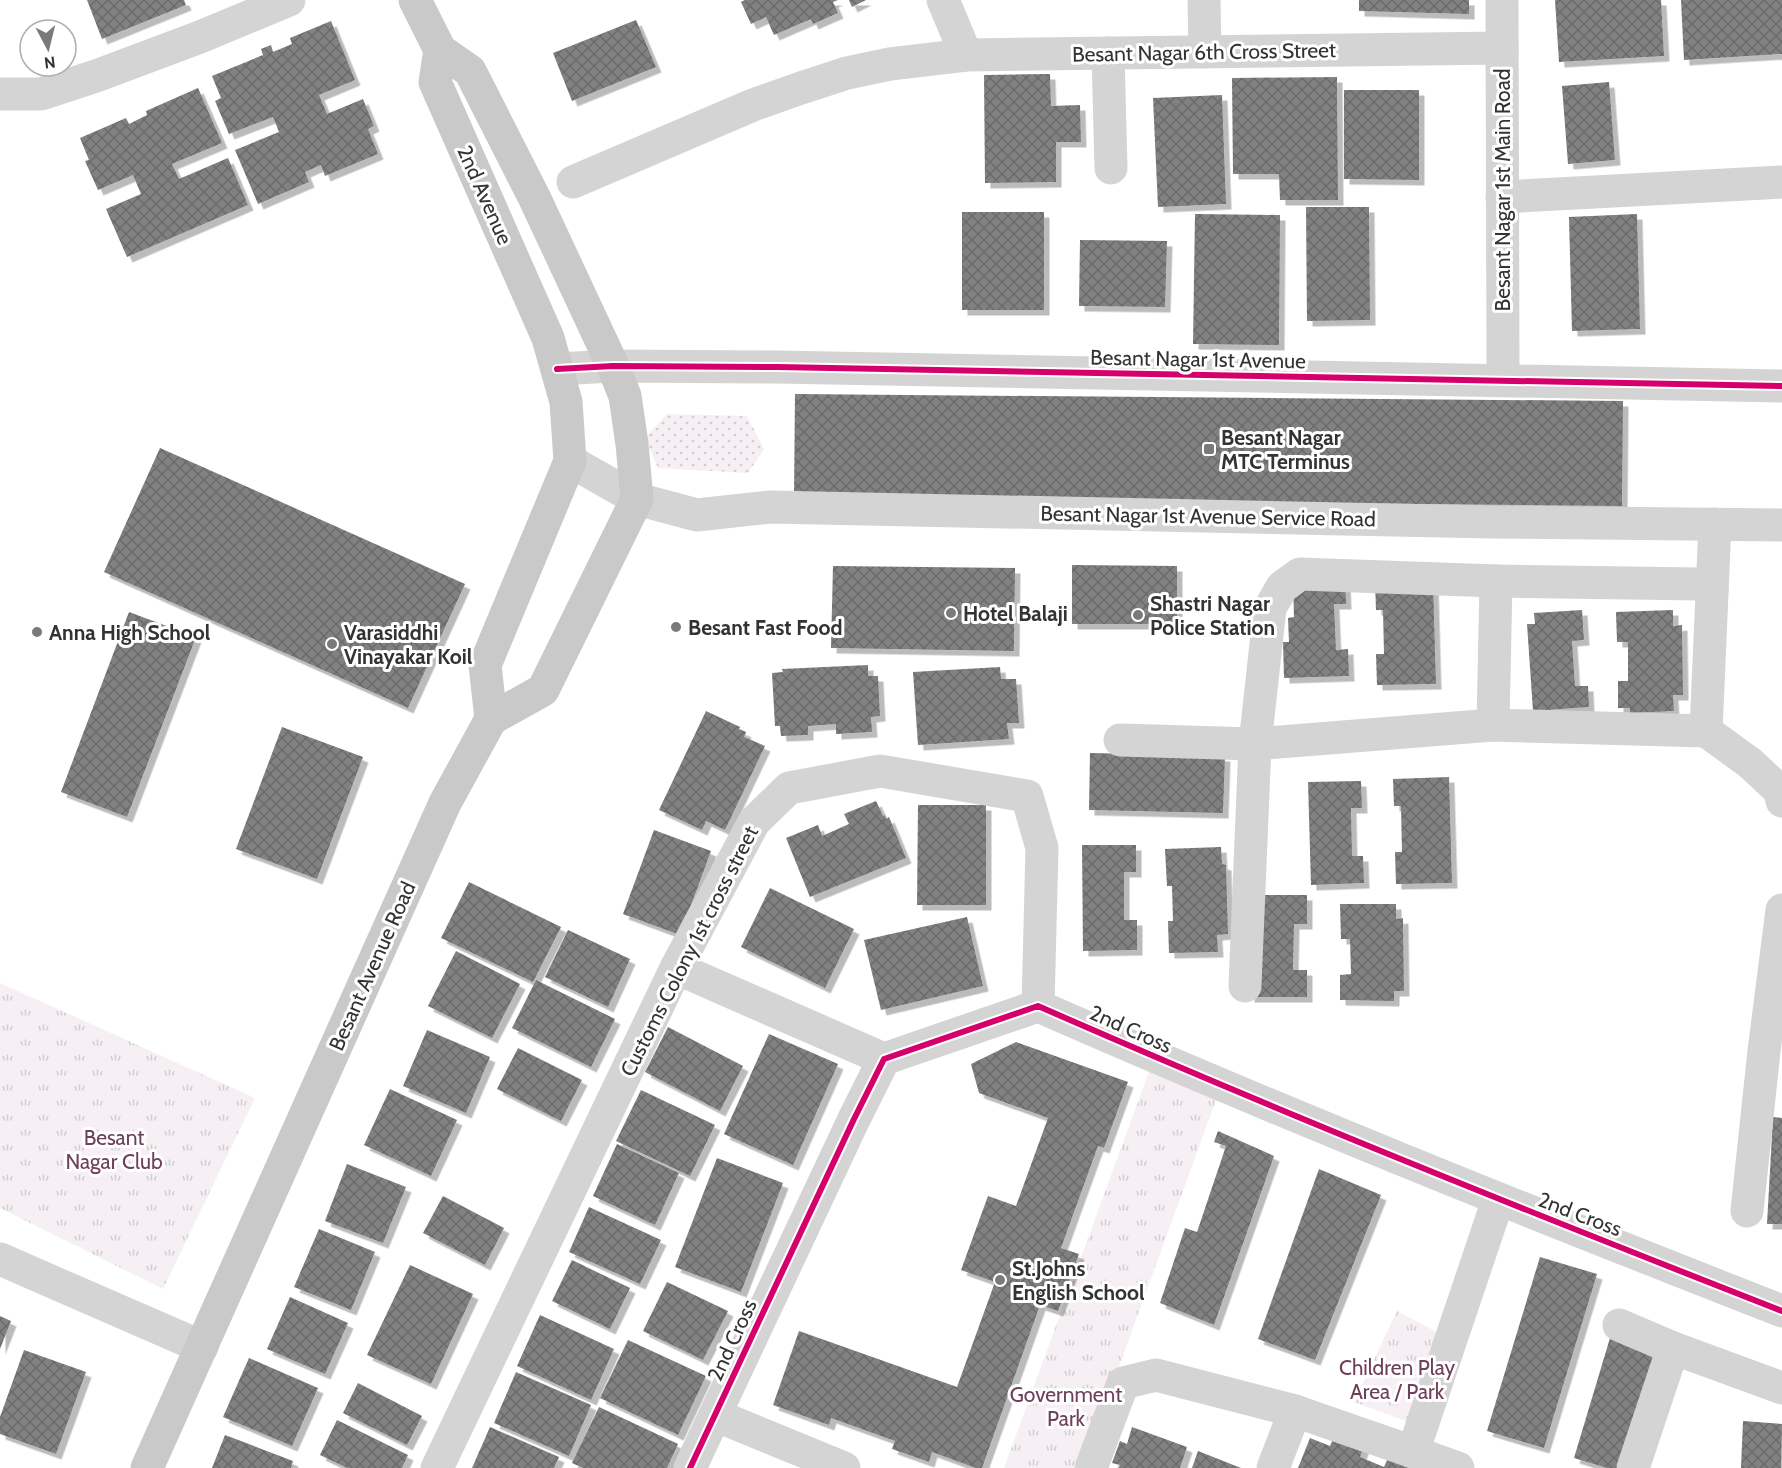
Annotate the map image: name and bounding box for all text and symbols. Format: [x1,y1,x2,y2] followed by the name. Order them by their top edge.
[18,18,78,78] north arrow
[1072,37,1336,67] street label: Besant Nagar 6th Cross Street
[43,52,57,73] text: N
[1490,69,1515,311] street label: Besant Nagar 1st Main Road
[452,142,518,249] street label: 2nd Avenue
[1090,345,1306,373] street label: Besant Nagar 1st Avenue
[1221,425,1350,474] place label: Besant Nagar MTC Terminus
[1202,442,1216,456] marker: Besant Nagar MTC Terminus
[1040,501,1376,531] street label: Besant Nagar 1st Avenue Service Road
[1150,591,1275,640] place label: Shastri Nagar Police Station
[963,601,1068,626] place label: Hotel Balaji
[944,606,958,620] marker: Hotel Balaji
[1131,608,1145,622] marker: Shastri Nagar Police Station
[688,615,842,640] place label: Besant Fast Food
[49,620,211,645] place label: Anna High School
[344,620,473,669] place label: Varasiddhi Vinayakar Koil
[669,620,683,634] marker: Besant Fast Food
[30,625,44,639] marker: Anna High School
[325,637,339,651] marker: Varasiddhi Vinayakar Koil
[615,822,763,1080] street label: Customs Colony 1st cross street
[324,878,420,1054] street label: Besant Avenue Road
[1086,1000,1176,1058] street label: 2nd Cross
[65,1125,163,1174] park label: Besant Nagar Club
[1535,1187,1625,1241] street label: 2nd Cross
[1012,1256,1145,1305] place label: St.Johns English School
[993,1273,1007,1287] marker: St.Johns English School
[702,1295,762,1385] street label: 2nd Cross
[1339,1355,1455,1404] park label: Children Play Area / Park
[1010,1382,1122,1431] park label: Government Park

